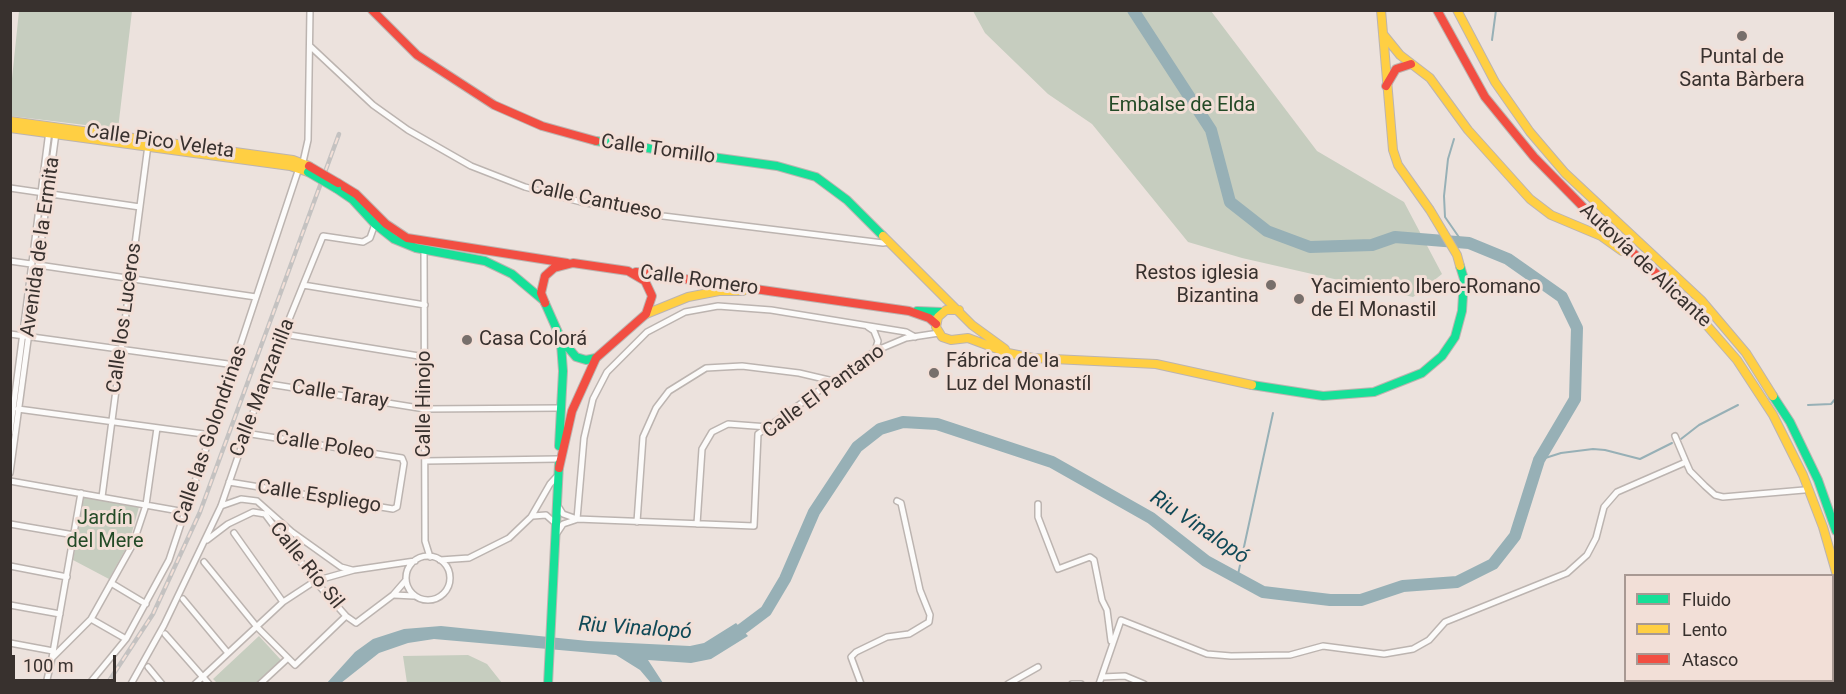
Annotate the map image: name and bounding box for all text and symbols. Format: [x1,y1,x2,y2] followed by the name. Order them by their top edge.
[1735,29,1749,43] marker: Puntal de Santa Bàrbera
[1679,46,1805,93] place label: Puntal de Santa Bàrbera
[1108,94,1256,118] park label: Embalse de Elda
[84,120,236,164] street label: Calle Pico Veleta
[599,130,717,170] street label: Calle Tomillo
[17,156,65,338] street label: Avenida de la Ermita
[528,175,664,227] street label: Calle Cantueso
[1574,199,1716,333] street label: Autovía de Alicante
[103,241,147,395] street label: Calle los Luceros
[638,261,760,301] street label: Calle Romero
[1135,262,1259,309] place label: Restos iglesia Bizantina
[1311,276,1541,323] place label: Yacimiento Ibero-Romano de El Monastil
[1264,278,1278,292] marker: Restos iglesia Bizantina
[1292,292,1306,306] marker: Yacimiento Ibero-Romano de El Monastil
[226,316,300,460] street label: Calle Manzanilla
[479,328,587,352] place label: Casa Colorá
[460,333,474,347] marker: Casa Colorá
[758,340,890,444] street label: Calle El Pantano
[169,342,253,528] street label: Calle las Golondrinas
[946,350,1091,397] place label: Fábrica de la Luz del Monastíl
[413,351,437,457] street label: Calle Hinojo
[927,366,941,380] marker: Fábrica de la Luz del Monastíl
[290,376,390,414] street label: Calle Taray
[274,426,376,466] street label: Calle Poleo
[255,475,383,519] street label: Calle Espliego
[1145,486,1253,570] water label: Riu Vinalopó
[67,507,143,554] park label: Jardín del Mere
[264,518,348,614] street label: Calle Río Sil
[1624,574,1834,682] legend
[1682,589,1731,610] text: Fluido
[577,612,693,646] water label: Riu Vinalopó
[1682,619,1727,640] text: Lento
[15,643,118,681] scale bar
[1682,649,1738,670] text: Atasco
[23,655,74,676] text: 100 m

